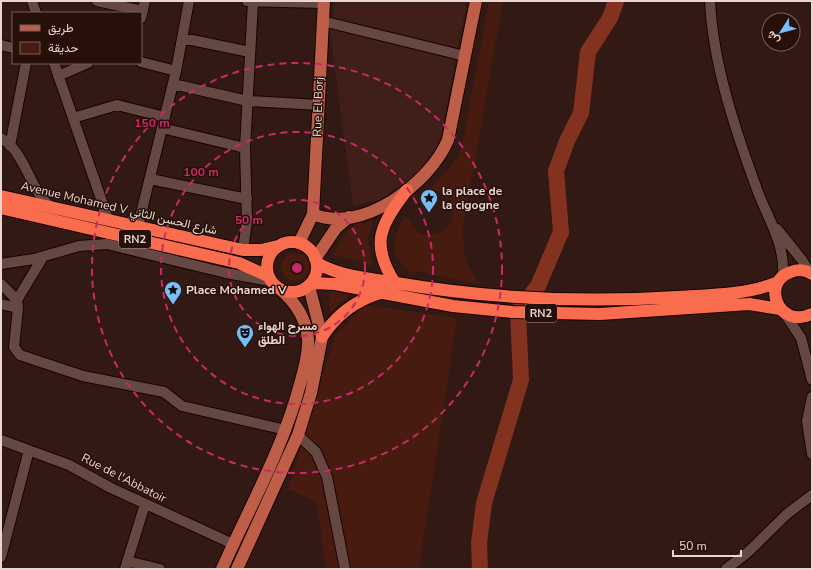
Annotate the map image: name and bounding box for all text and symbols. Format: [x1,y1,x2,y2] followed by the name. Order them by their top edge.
[12,12,142,64] legend
[761,12,801,52] north arrow
[48,20,74,36] text: طريق
[763,28,783,47] text: ش
[48,40,78,56] text: حديقة
[309,77,327,137] street label: Rue El Borj
[134,115,170,131] text: 150 m
[183,164,219,180] text: 100 m
[19,178,219,240] street label: Avenue Mohamed V شارع الحسن الثاني
[442,183,503,213] place label: la place de la cigogne
[419,188,439,213] place icon: la place de la cigogne
[235,212,263,228] text: 50 m
[119,230,151,248] road number: RN2
[290,261,304,275] centre of rings
[163,280,183,305] place icon: Place Mohamed V
[186,282,287,298] place label: Place Mohamed V
[525,304,557,322] road number: RN2
[258,318,318,348] place label: مسرح الهواء الطلق
[235,323,255,348] theatre icon: مسرح الهواء الطلق
[79,450,170,507] street label: Rue de l'Abbatoir
[673,532,741,558] scale bar
[679,538,707,554] text: 50 m

